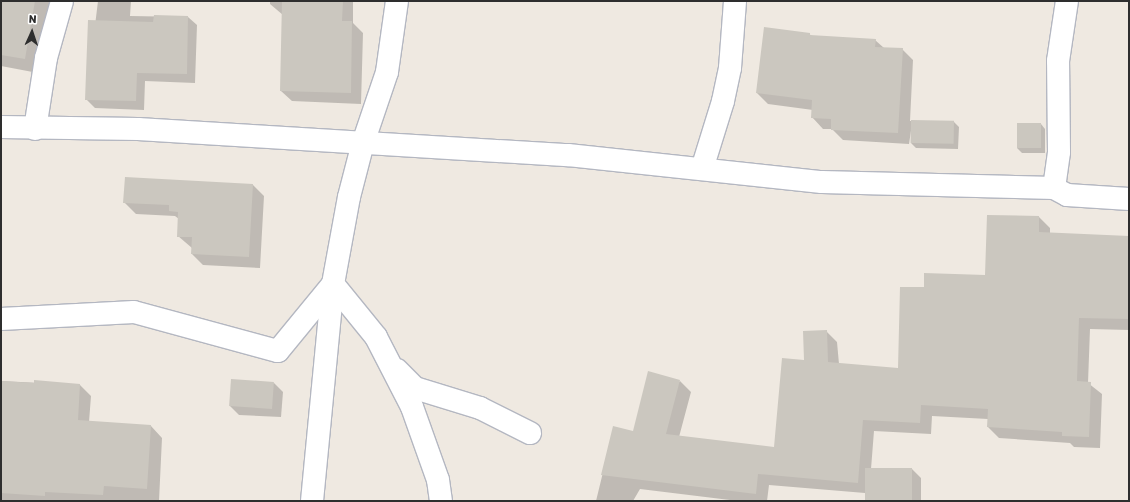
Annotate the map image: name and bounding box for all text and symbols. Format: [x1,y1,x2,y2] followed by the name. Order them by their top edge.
[12,12,52,52] north arrow
[28,13,37,26] text: N

